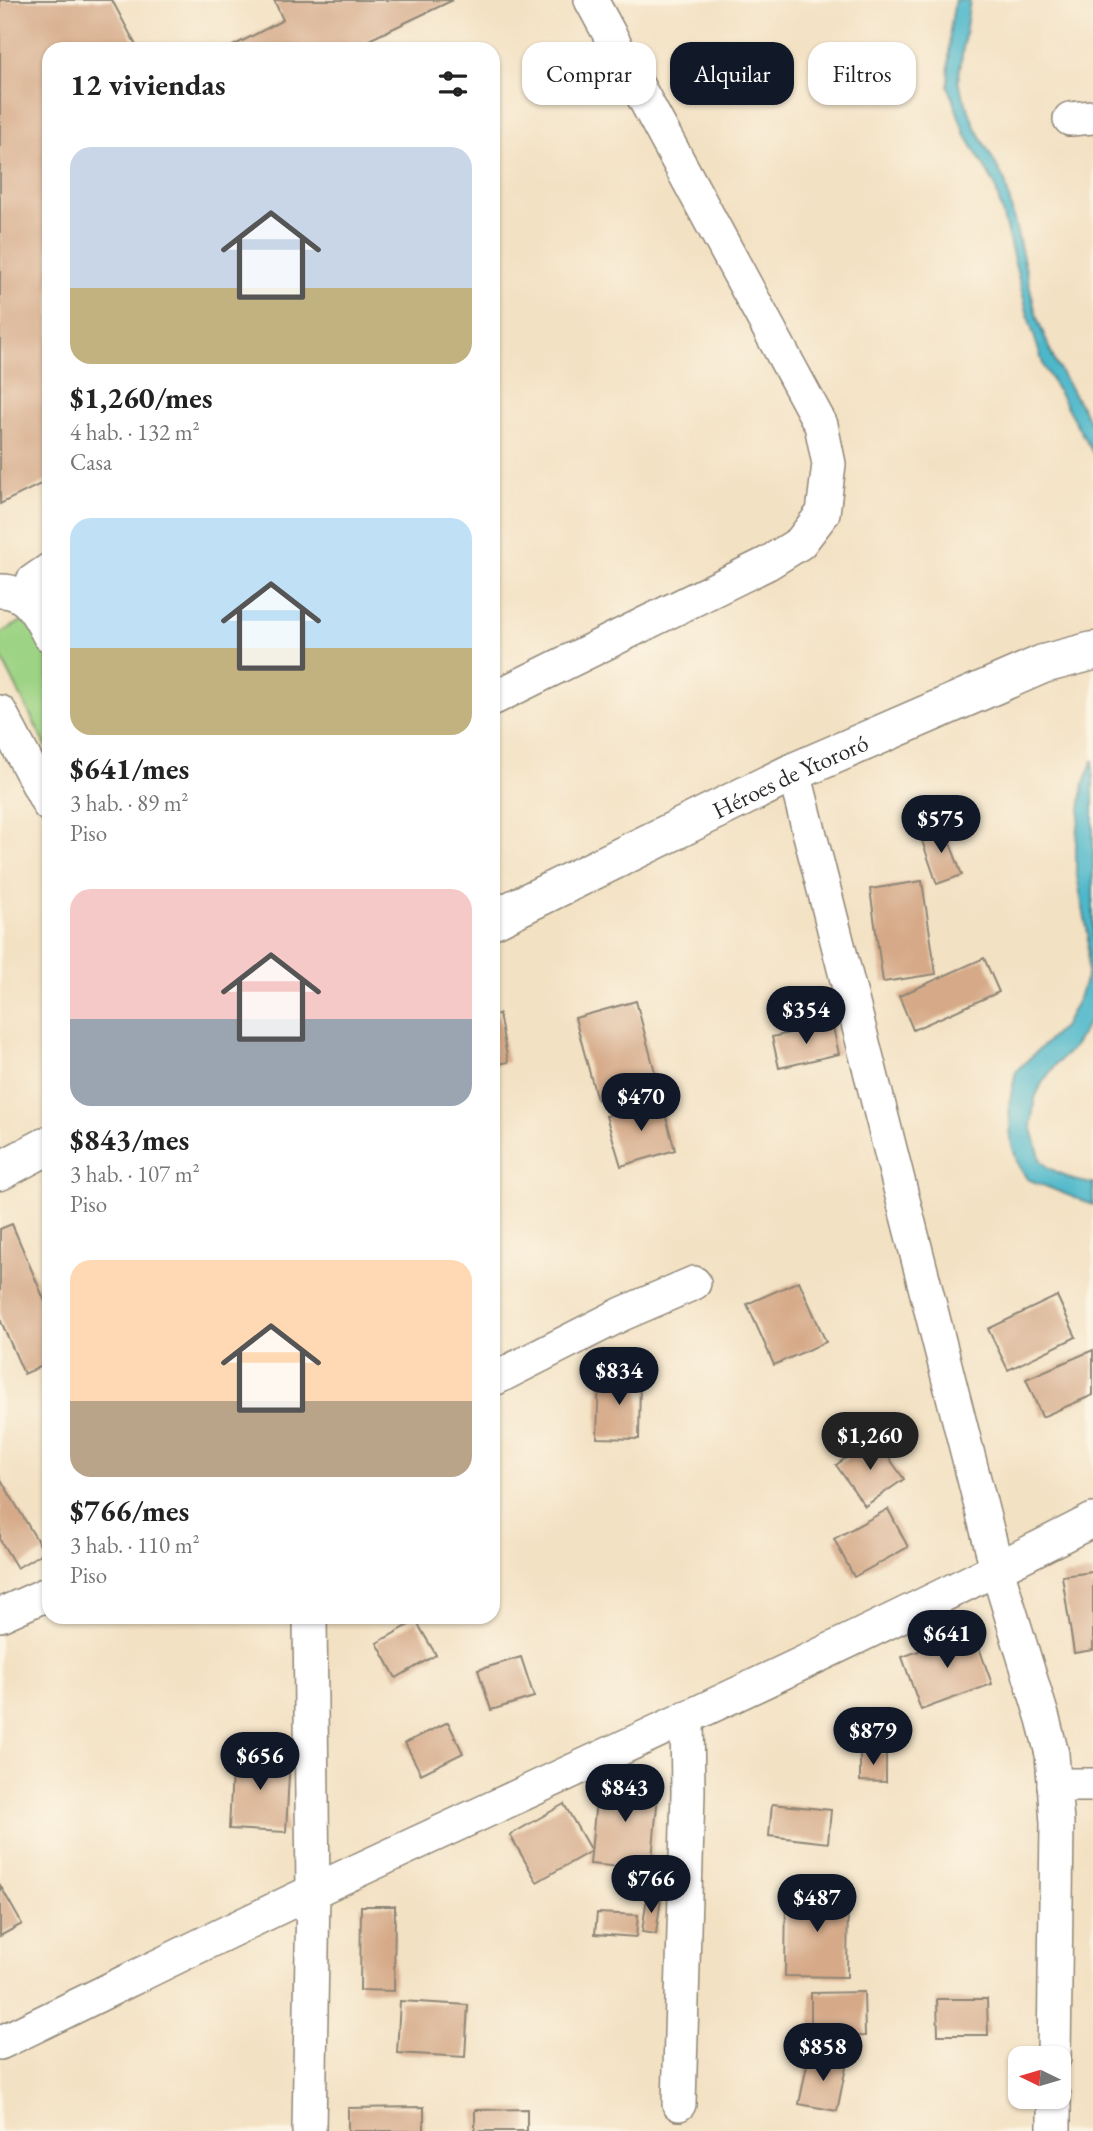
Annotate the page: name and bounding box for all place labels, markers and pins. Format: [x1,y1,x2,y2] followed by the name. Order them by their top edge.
[900,796,982,855] pin: $575
[765,986,847,1046] pin: $354
[600,1074,682,1133] pin: $470
[578,1348,660,1407] pin: $834
[813,1412,927,1472] pin: $1,260
[906,1610,988,1670] pin: $641
[832,1708,914,1767] pin: $879
[219,1732,301,1792] pin: $656
[584,1764,666,1824] pin: $843
[610,1856,692,1915] pin: $766
[776,1874,858,1934] pin: $487
[782,2024,864,2083] pin: $858

